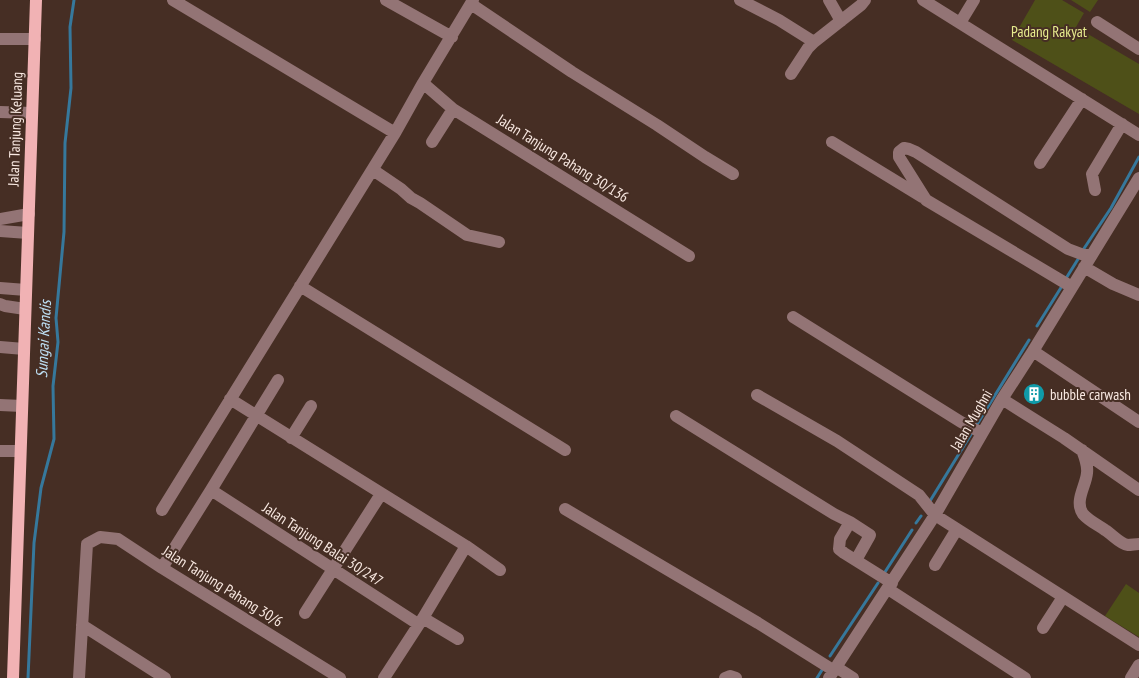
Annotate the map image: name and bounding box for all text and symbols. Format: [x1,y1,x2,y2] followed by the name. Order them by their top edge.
[1011,22,1087,41] park label: Padang Rakyat
[3,71,26,188] street label: Jalan Tanjung Keluang
[493,109,633,206] street label: Jalan Tanjung Pahang 30/136
[31,298,55,378] water label: Sungai Kandis
[1022,382,1046,406] building icon: bubble carwash
[1050,385,1131,404] place label: bubble carwash
[945,386,996,455] street label: Jalan Mughni
[258,497,387,590] street label: Jalan Tanjung Balai 30/247
[158,541,287,631] street label: Jalan Tanjung Pahang 30/6

